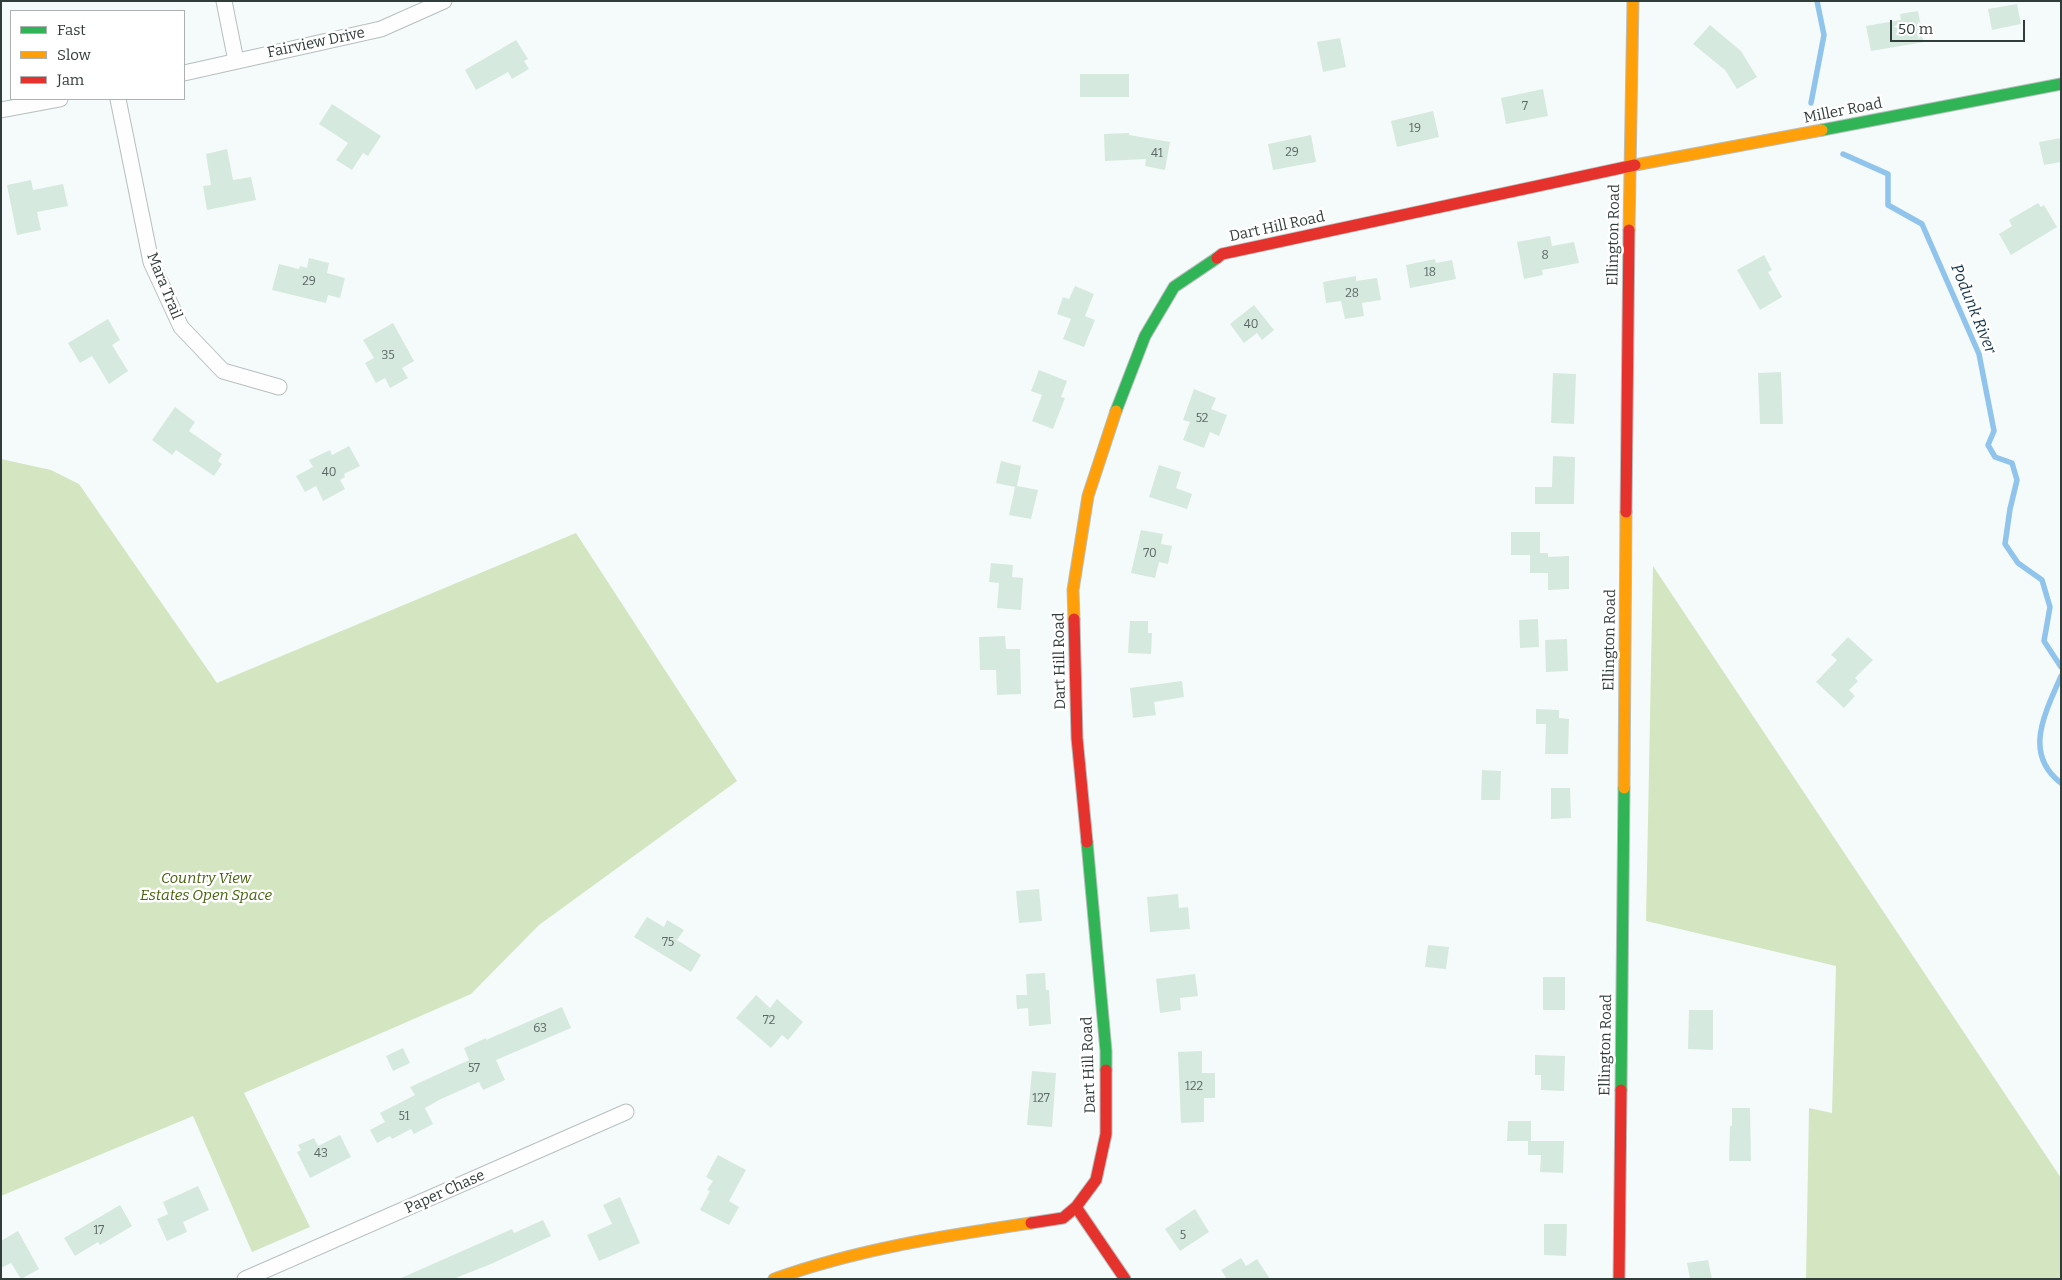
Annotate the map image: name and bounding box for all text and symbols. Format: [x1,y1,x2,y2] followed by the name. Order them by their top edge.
[10,10,185,100] legend
[1892,10,2027,42] scale bar
[1898,20,1933,38] text: 50 m
[57,21,86,39] text: Fast
[265,24,367,62] street label: Fairview Drive
[57,46,91,64] text: Slow
[57,71,84,89] text: Jam
[1802,95,1884,127] street label: Miller Road
[1522,100,1528,114] house number: 7
[1409,122,1421,136] house number: 19
[1285,146,1299,160] house number: 29
[1151,147,1163,161] house number: 41
[1604,184,1624,286] street label: Ellington Road
[1228,208,1326,246] street label: Dart Hill Road
[1541,249,1549,263] house number: 8
[142,250,186,322] street label: Mara Trail
[1946,261,2000,357] water label: Podunk River
[1424,266,1436,280] house number: 18
[302,275,316,289] house number: 29
[1345,287,1359,301] house number: 28
[1244,318,1258,332] house number: 40
[381,349,395,363] house number: 35
[1196,412,1208,426] house number: 52
[322,466,336,480] house number: 40
[1143,547,1157,561] house number: 70
[1600,589,1620,691] street label: Ellington Road
[1050,612,1070,710] street label: Dart Hill Road
[140,870,272,905] park label: Country View Estates Open Space
[662,936,674,950] house number: 75
[1596,994,1616,1096] street label: Ellington Road
[763,1014,775,1028] house number: 72
[1078,1016,1100,1114] street label: Dart Hill Road
[533,1022,547,1036] house number: 63
[468,1062,480,1076] house number: 57
[1185,1080,1203,1094] house number: 122
[1032,1092,1050,1106] house number: 127
[398,1110,410,1124] house number: 51
[314,1147,328,1161] house number: 43
[402,1166,488,1218] street label: Paper Chase
[94,1224,104,1238] house number: 17
[1180,1229,1186,1243] house number: 5

